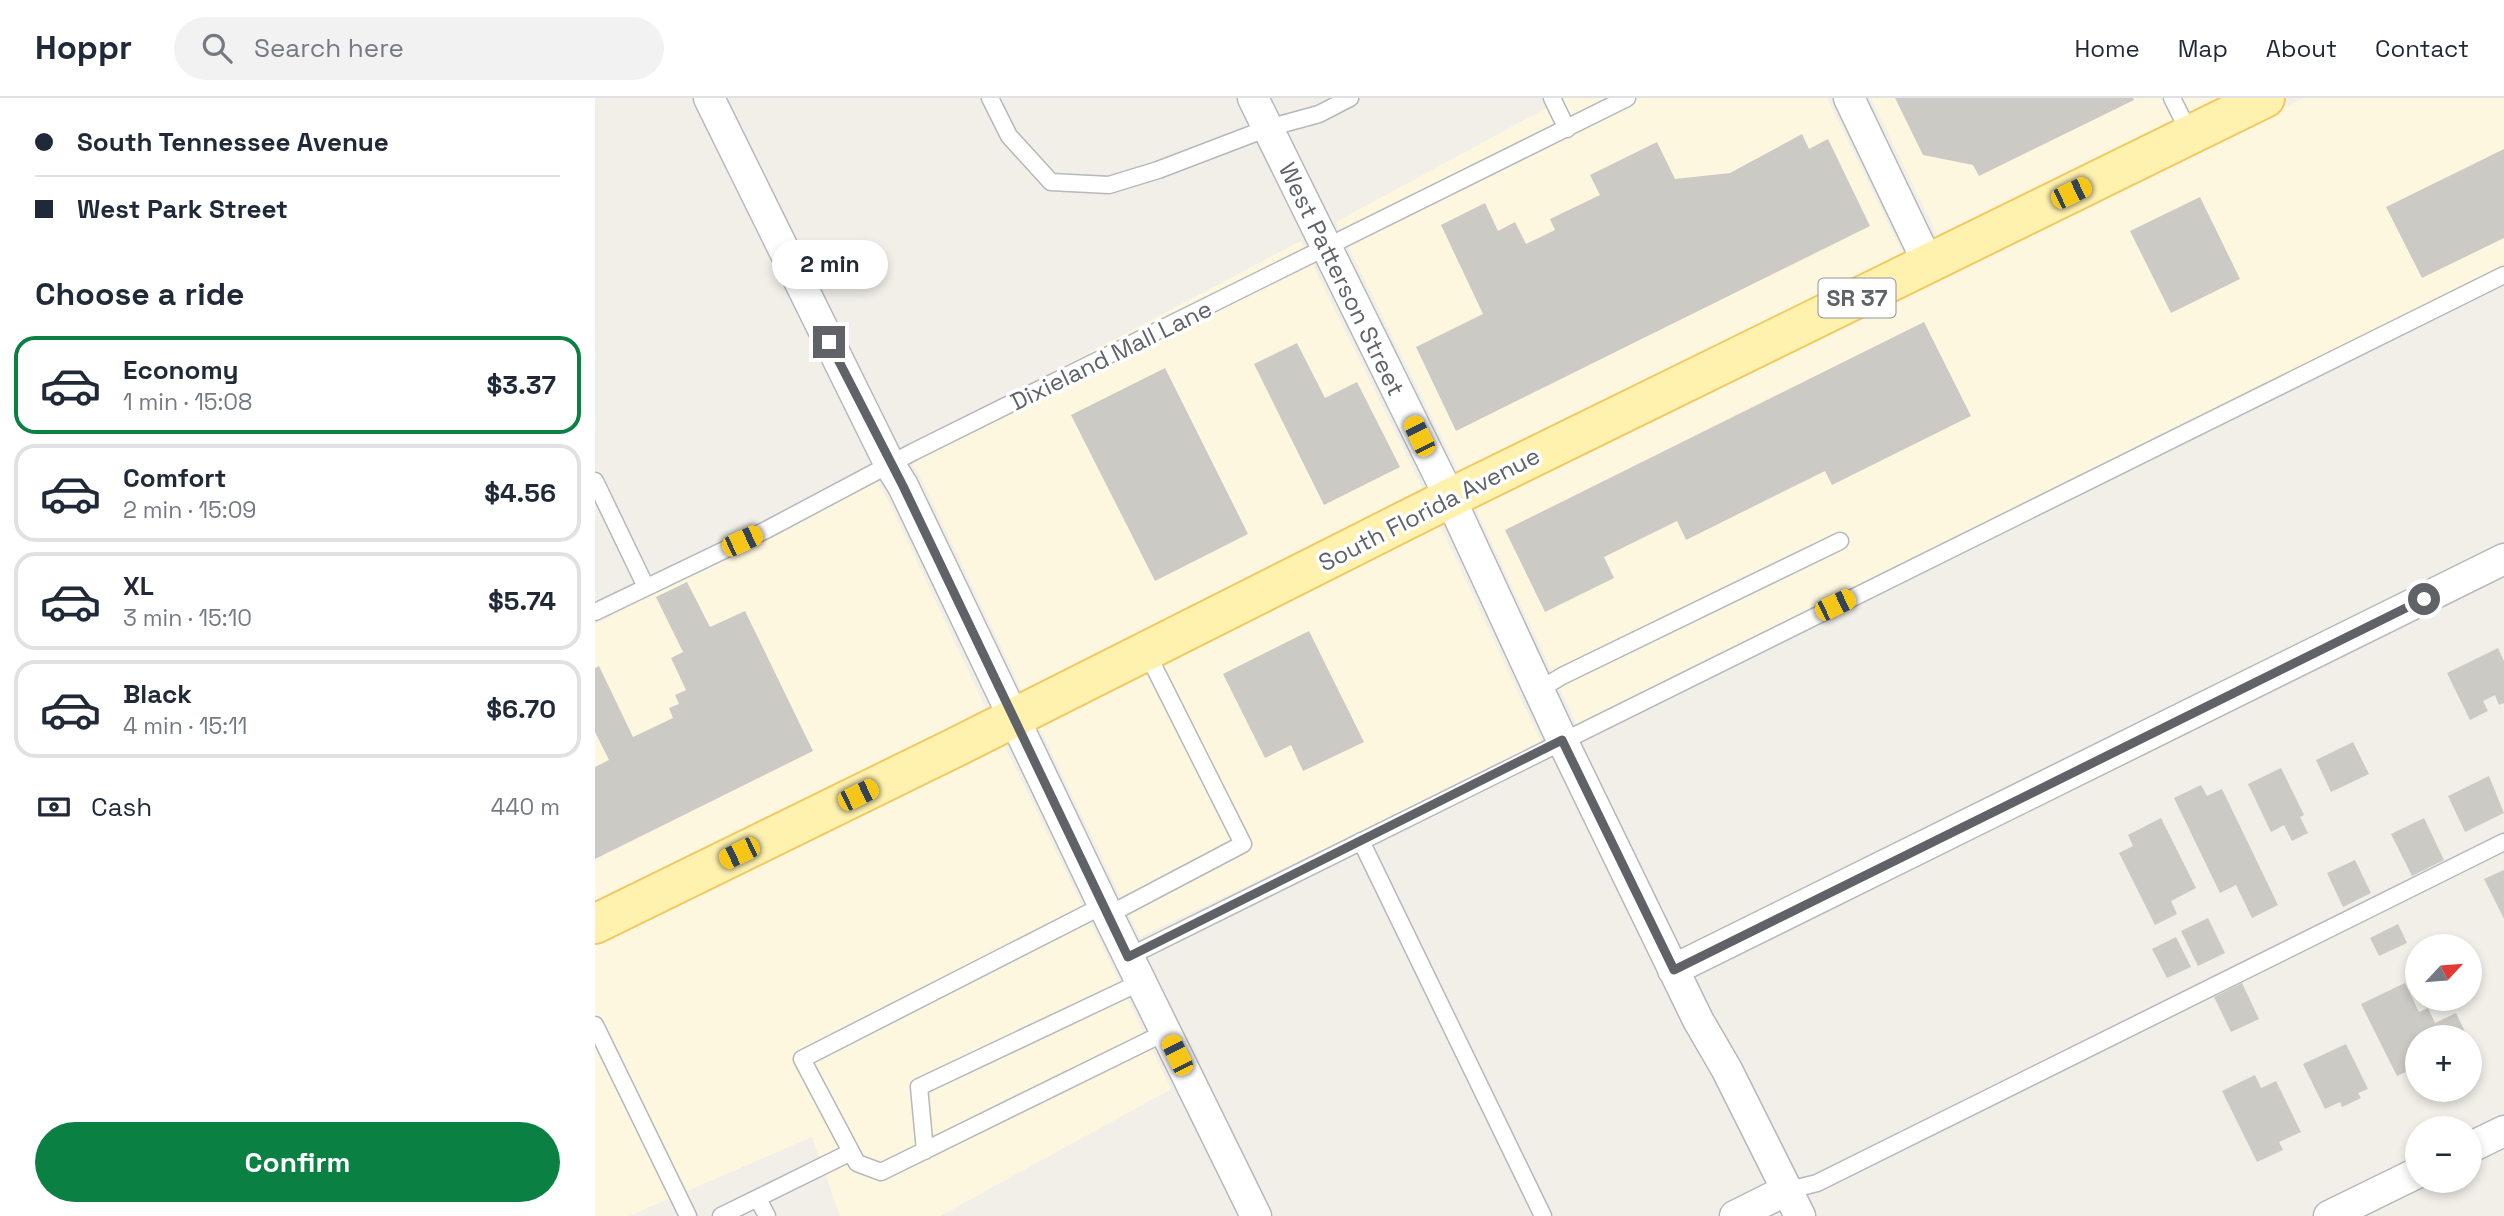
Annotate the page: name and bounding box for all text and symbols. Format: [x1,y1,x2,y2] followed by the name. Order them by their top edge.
[174,17,664,80] search box
[35,27,132,69] text: Hoppr
[198,29,236,67] icon: search
[254,31,404,65] text: Search here
[2074,33,2140,64] text: Home
[2178,33,2228,64] text: Map
[2266,33,2337,64] text: About
[2375,33,2469,64] text: Contact
[77,125,389,159] text: South Tennessee Avenue
[1272,157,1412,401] street label: West Patterson Street
[2048,174,2095,212] car
[77,192,288,226] text: West Park Street
[771,240,887,289] callout: 2 min
[800,249,860,279] text: 2 min
[35,274,245,314] text: Choose a ride
[1819,279,1895,318] road number: SR 37
[1005,293,1217,417] street label: Dixieland Mall Lane
[813,326,845,358] route end
[123,353,239,387] text: Economy
[39,354,102,417] icon: car
[486,368,556,402] text: $3.37
[123,387,252,417] text: 1 min · 15:08
[1401,413,1438,459] car
[1313,440,1545,578] street label: South Florida Avenue
[123,461,226,495] text: Comfort
[39,462,102,525] icon: car
[484,476,556,510] text: $4.56
[123,495,256,525] text: 2 min · 15:09
[719,523,766,559] car
[123,569,154,603] text: XL
[39,570,102,633] icon: car
[2408,583,2440,615] route start
[488,584,556,618] text: $5.74
[1812,586,1859,624] car
[123,603,252,633] text: 3 min · 15:10
[123,677,192,711] text: Black
[39,678,102,741] icon: car
[486,692,556,726] text: $6.70
[123,711,247,741] text: 4 min · 15:11
[835,776,882,814] car
[35,788,73,826] icon: cash
[91,790,152,824] text: Cash
[491,792,560,822] text: 440 m
[716,834,763,872] car
[2405,934,2481,1012] north arrow
[2405,934,2482,1193] map controls
[2405,1025,2482,1102] button: +
[1159,1032,1196,1078] car
[2405,1116,2482,1193] button: −
[35,1122,560,1202] button: Confirm

